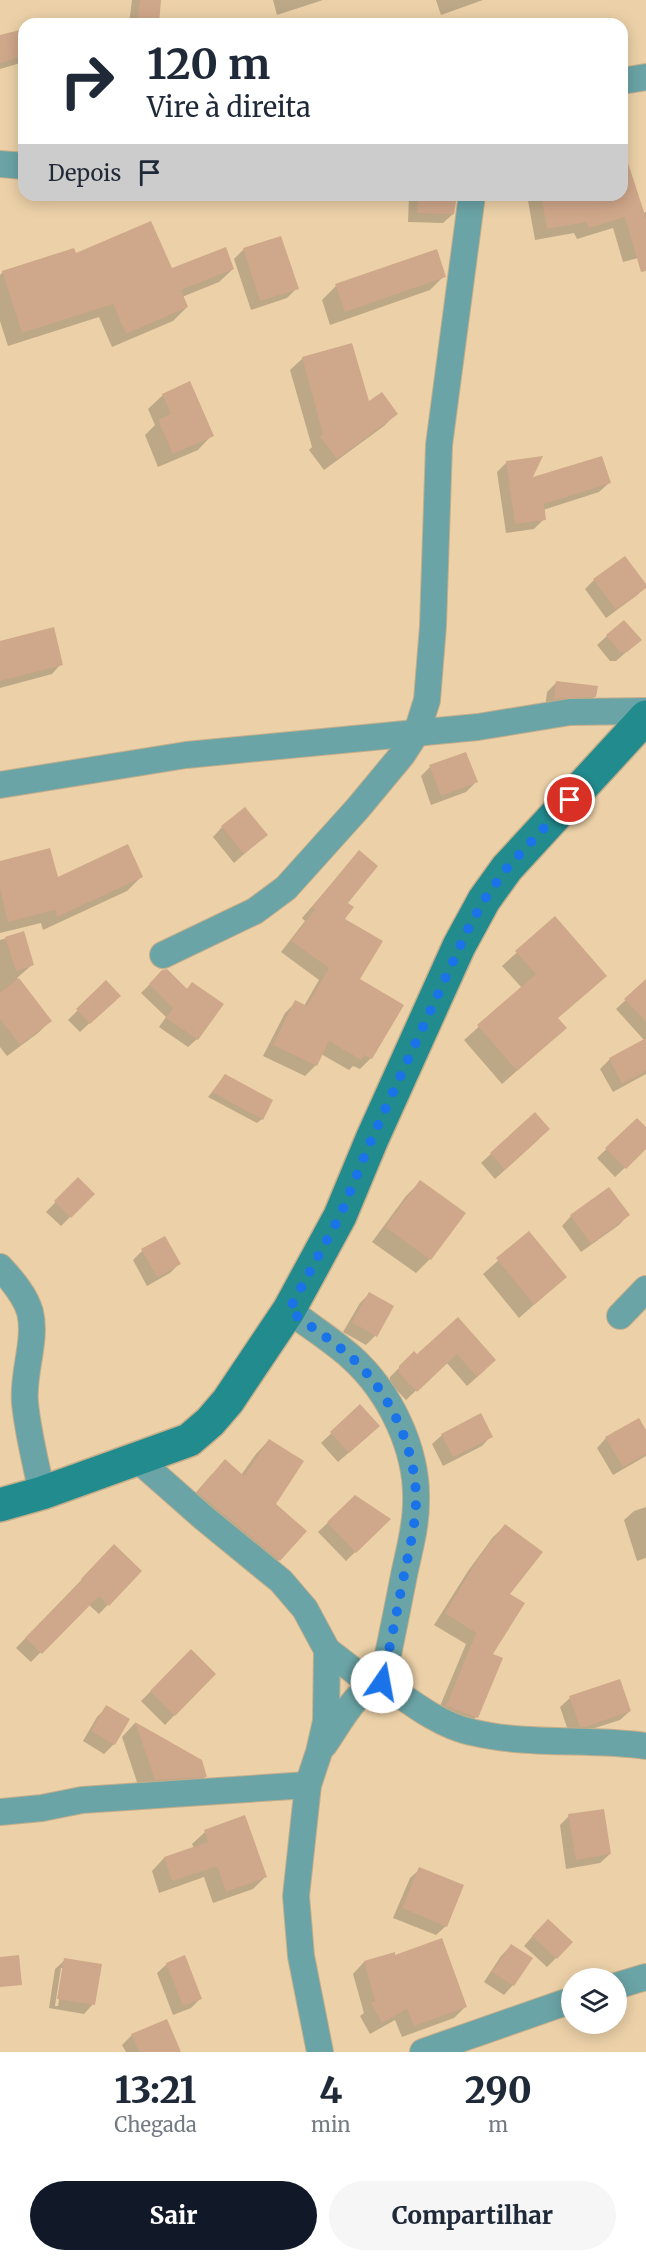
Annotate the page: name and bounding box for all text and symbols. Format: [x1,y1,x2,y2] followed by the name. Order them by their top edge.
[147,38,270,90] text: 120 m
[48,42,126,120] icon: right
[147,90,311,124] text: Vire à direita
[133,156,166,189] icon: arrive
[48,159,121,187] text: Depois
[544,774,595,825] pin
[553,783,586,816] icon: arrive
[350,1650,414,1714] position arrow
[561,1968,627,2034] map controls
[561,1968,627,2034] button: layers
[115,2068,196,2113] text: 13:21
[319,2068,342,2113] text: 4
[465,2068,532,2113] text: 290
[114,2112,197,2137] text: Chegada
[311,2112,351,2137] text: min
[488,2112,508,2137] text: m
[30,2181,317,2250] button: Sair
[329,2181,616,2250] button: Compartilhar

